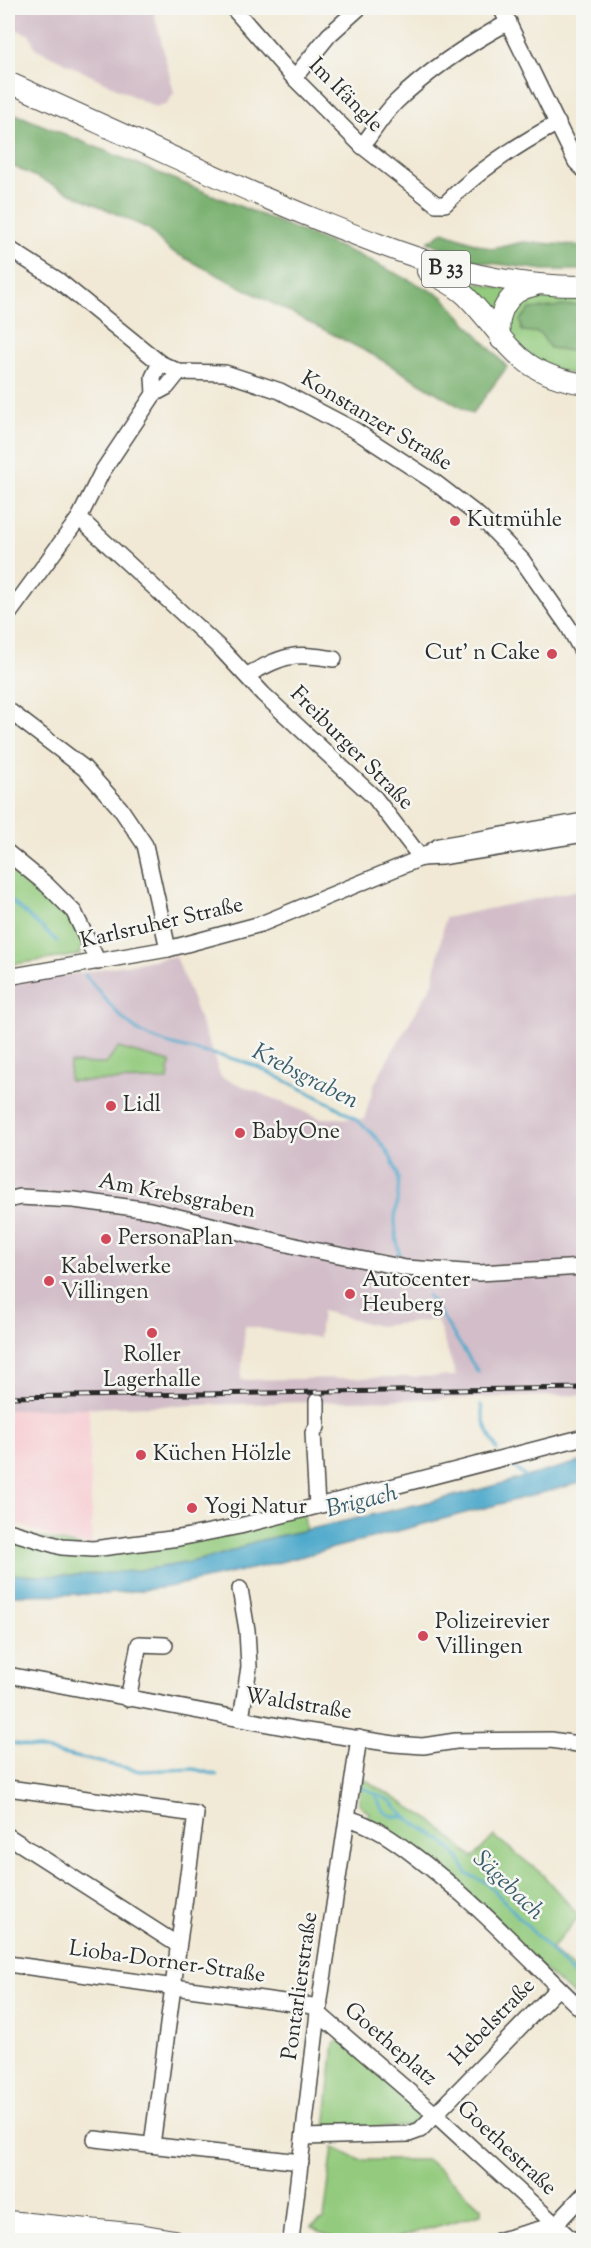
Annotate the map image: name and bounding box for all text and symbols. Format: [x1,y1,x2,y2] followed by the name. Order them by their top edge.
[300,51,390,141] street label: Im Ifängle
[422,251,470,287] road number: B 33
[294,364,458,480] street label: Konstanzer Straße
[467,505,562,537] place label: Kutmühle
[448,514,462,528] marker: Kutmühle
[425,638,540,670] place label: Cut' n Cake
[545,647,559,661] marker: Cut' n Cake
[282,680,420,818] street label: Freiburger Straße
[77,890,247,958] street label: Karlsruher Straße
[246,1036,365,1119] water label: Krebsgraben
[123,1090,161,1122] place label: Lidl
[104,1099,118,1113] marker: Lidl
[252,1117,340,1149] place label: BabyOne
[233,1126,247,1140] marker: BabyOne
[96,1166,258,1228] street label: Am Krebsgraben
[118,1223,233,1255] place label: PersonaPlan
[99,1232,113,1246] marker: PersonaPlan
[61,1252,171,1309] place label: Kabelwerke Villingen
[362,1265,470,1322] place label: Autocenter Heuberg
[42,1274,56,1288] marker: Kabelwerke Villingen
[343,1287,357,1301] marker: Autocenter Heuberg
[145,1326,159,1340] marker: Roller Lagerhalle
[103,1340,201,1397] place label: Roller Lagerhalle
[153,1439,291,1471] place label: Küchen Hölzle
[134,1448,148,1462] marker: Küchen Hölzle
[323,1477,402,1527] water label: Brigach
[204,1492,307,1524] place label: Yogi Natur
[185,1501,199,1515] marker: Yogi Natur
[435,1607,550,1664] place label: Polizeirevier Villingen
[416,1629,430,1643] marker: Polizeirevier Villingen
[242,1681,354,1729] street label: Waldstraße
[465,1843,552,1929] water label: Sägebach
[275,1910,327,2062] street label: Pontarlierstraße
[67,1933,267,1993] street label: Lioba-Dorner-Straße
[443,1972,543,2074] street label: Hebelstraße
[336,1995,444,2095] street label: Goetheplatz
[449,2094,563,2204] street label: Goethestraße

